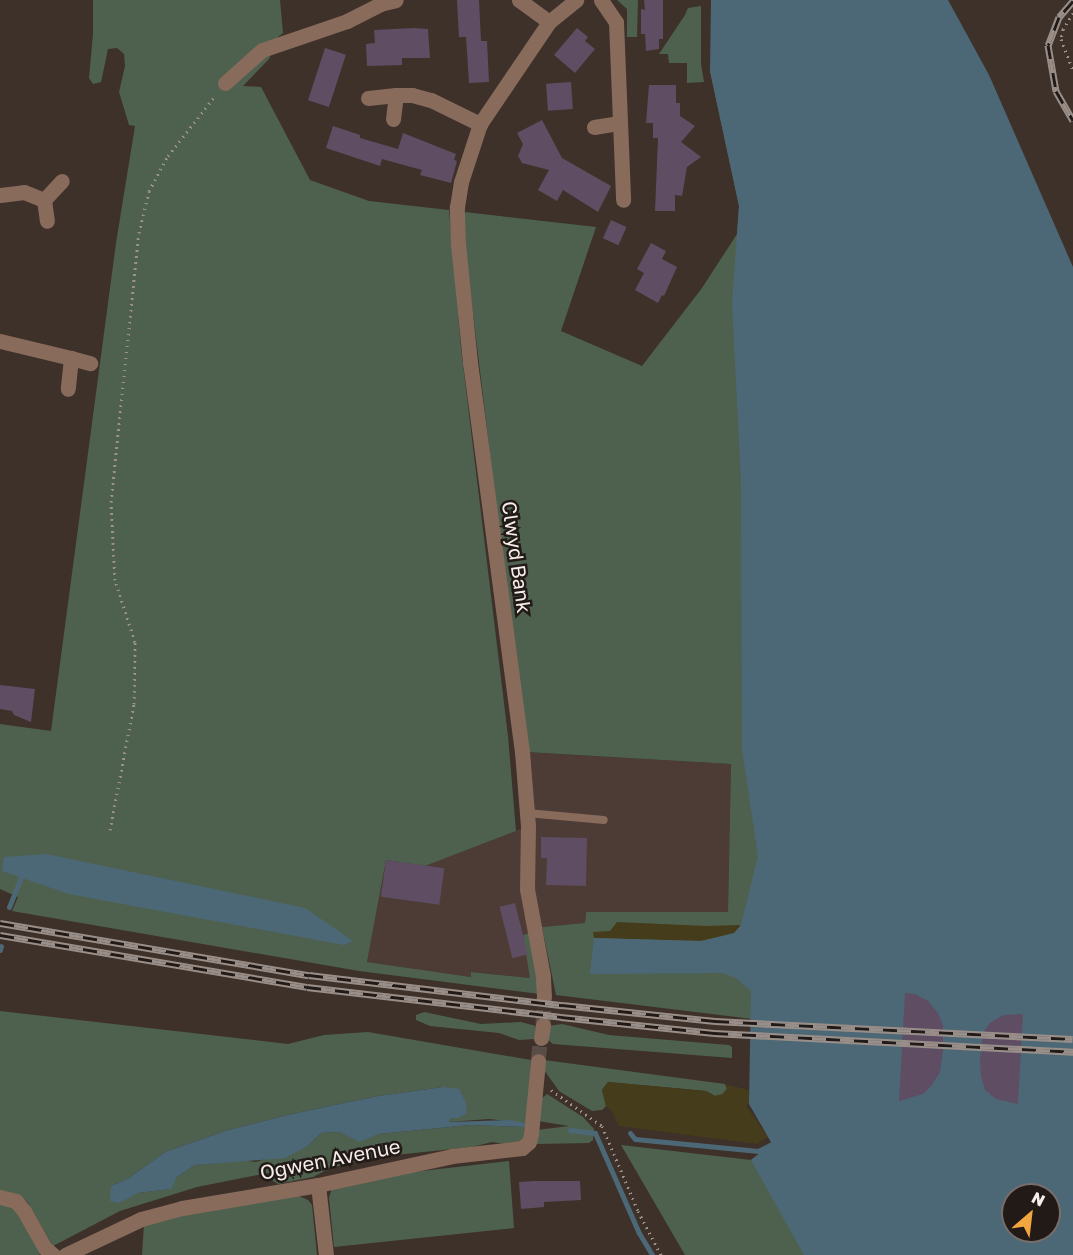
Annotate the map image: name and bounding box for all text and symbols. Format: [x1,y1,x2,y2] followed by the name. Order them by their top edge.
[497,499,537,615] street label: Clwyd Bank
[258,1134,402,1184] street label: Ogwen Avenue
[1001,1183,1061,1243] north arrow
[1028,1187,1049,1211] text: N

